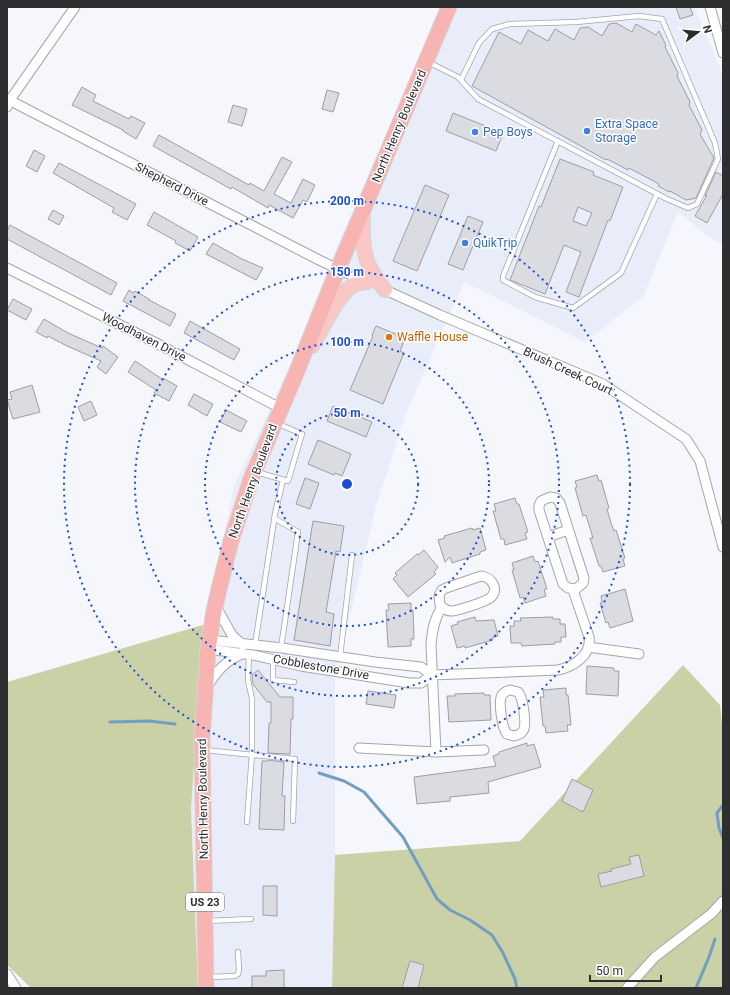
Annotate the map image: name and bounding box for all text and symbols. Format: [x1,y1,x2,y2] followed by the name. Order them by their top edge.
[678,12,718,52] north arrow
[700,24,715,35] text: N
[369,68,429,184] street label: North Henry Boulevard
[595,117,658,145] place label: Extra Space Storage
[483,125,533,139] place label: Pep Boys
[582,126,592,136] marker: Extra Space Storage
[470,127,480,137] marker: Pep Boys
[133,159,211,209] street label: Shepherd Drive
[330,194,364,208] text: 200 m
[473,236,518,250] place label: QuikTrip
[460,238,470,248] marker: QuikTrip
[330,265,364,279] text: 150 m
[100,310,188,364] street label: Woodhaven Drive
[397,330,468,344] place label: Waffle House
[384,332,394,342] marker: Waffle House
[330,335,364,349] text: 100 m
[521,344,615,398] street label: Brush Creek Court
[333,406,361,420] text: 50 m
[226,422,280,540] street label: North Henry Boulevard
[340,477,354,491] centre of rings
[272,652,370,682] street label: Cobblestone Drive
[195,738,211,860] street label: North Henry Boulevard
[186,893,224,911] road number: US 23
[590,957,661,983] scale bar
[596,964,623,978] text: 50 m

